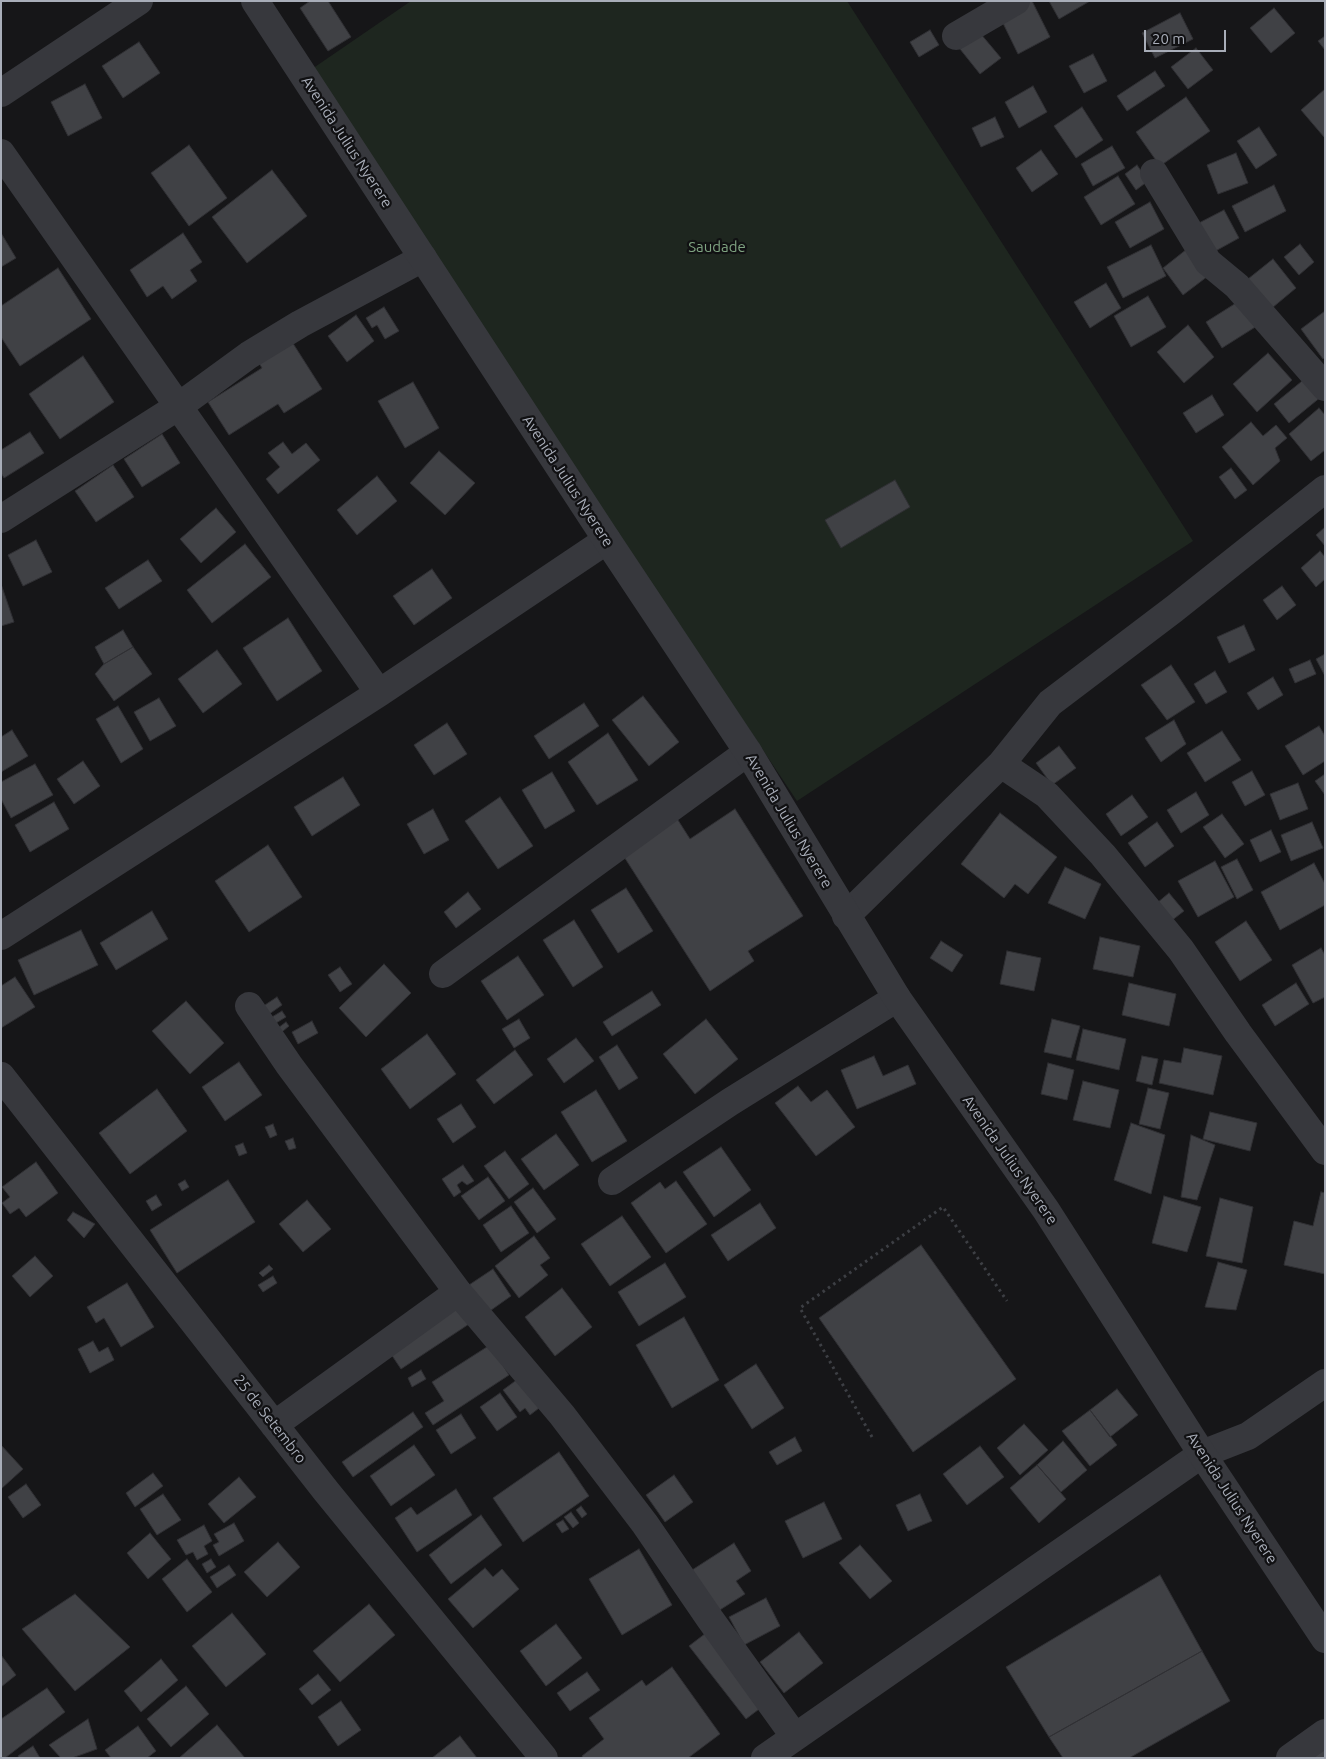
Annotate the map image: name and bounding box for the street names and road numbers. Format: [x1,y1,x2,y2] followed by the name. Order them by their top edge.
[298,73,396,211] street label: Avenida Julius Nyerere
[519,412,617,550] street label: Avenida Julius Nyerere
[742,751,836,891] street label: Avenida Julius Nyerere
[959,1092,1061,1228] street label: Avenida Julius Nyerere
[230,1371,310,1467] street label: 25 de Setembro
[1183,1429,1281,1567] street label: Avenida Julius Nyerere

